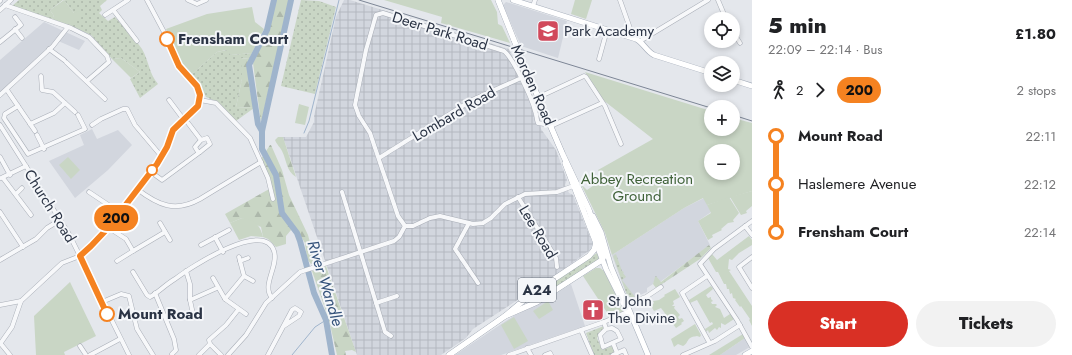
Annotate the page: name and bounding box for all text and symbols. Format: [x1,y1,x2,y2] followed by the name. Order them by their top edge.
[389,6,491,56] street label: Deer Park Road
[768,9,827,41] text: 5 min
[704,12,740,180] map controls
[704,12,740,48] button: locate
[535,18,561,44] school or university icon: Park Academy
[564,20,654,42] place label: Park Academy
[1015,23,1056,45] text: £1.80
[178,28,289,50] place label: Frensham Court
[159,31,175,47] marker: Frensham Court
[768,40,883,59] text: 22:09 – 22:14 · Bus
[505,41,561,129] street label: Morden Road
[704,56,740,92] button: layers
[768,79,790,101] icon: walk
[809,79,831,101] icon: forward
[845,80,873,100] text: 200
[408,81,500,147] street label: Lombard Road
[796,81,803,100] text: 2
[1017,81,1056,100] text: 2 stops
[704,100,740,136] button: +
[798,125,883,147] text: Mount Road
[1026,127,1056,146] text: 22:11
[704,144,740,180] button: −
[146,164,158,176] unlabelled marker
[19,165,81,247] street label: Church Road
[581,168,693,207] park label: Abbey Recreation Ground
[798,173,916,195] text: Haslemere Avenue
[1024,175,1056,194] text: 22:12
[513,201,563,263] street label: Lee Road
[93,205,139,231] line badge: 200
[102,208,130,228] text: 200
[798,221,908,243] text: Frensham Court
[1024,223,1056,242] text: 22:14
[302,237,349,329] water label: River Wandle
[518,278,556,302] road number: A24
[608,290,676,329] place label: St John The Divine
[580,297,606,323] church icon: St John The Divine
[768,301,908,347] button: Start
[916,301,1056,347] button: Tickets
[118,303,203,325] place label: Mount Road
[99,306,115,322] marker: Mount Road

